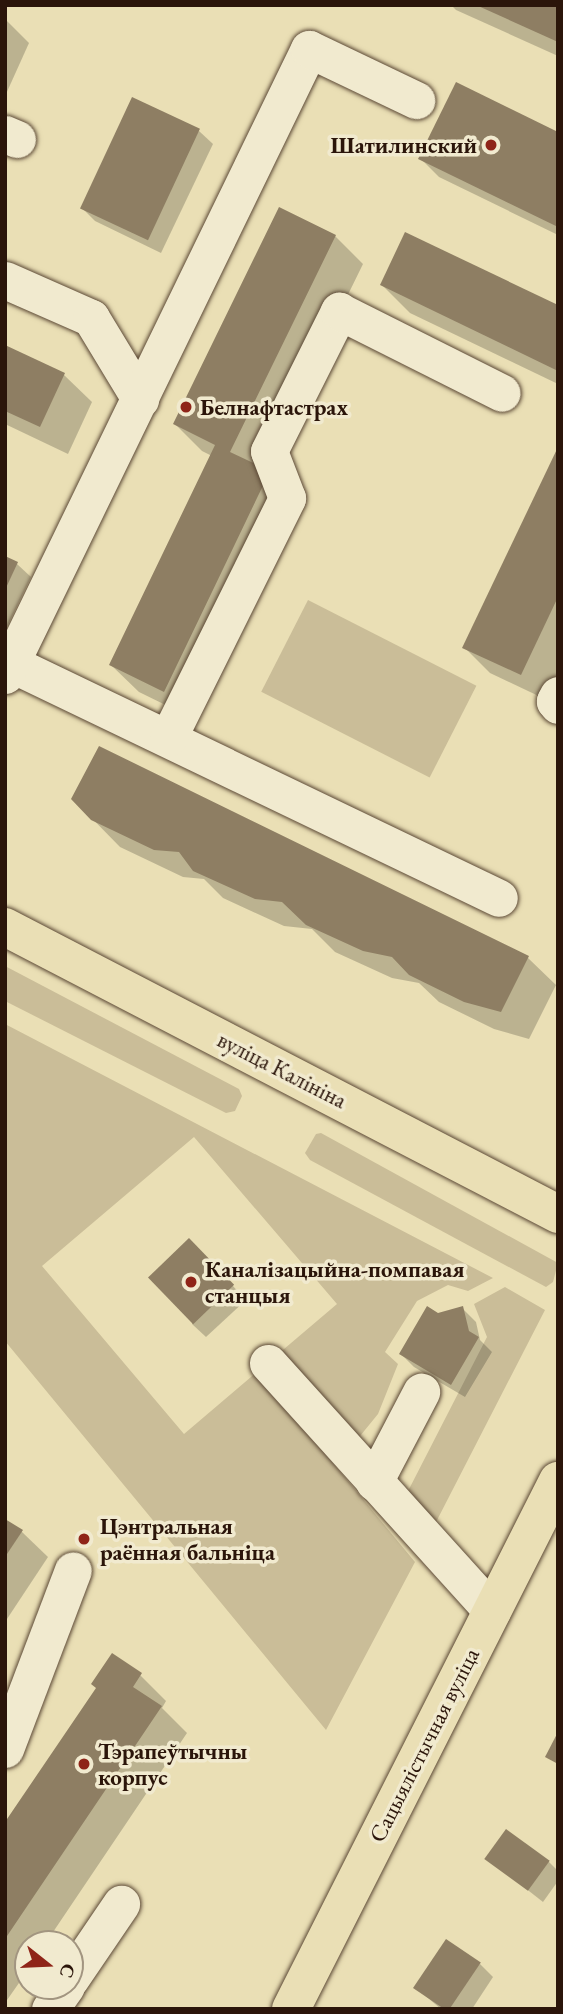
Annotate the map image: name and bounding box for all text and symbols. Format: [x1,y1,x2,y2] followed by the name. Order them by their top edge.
[330,131,477,159] place label: Шатилинский
[483,137,499,153] marker: Шатилинский
[200,393,348,421] place label: Белнафтастрах
[178,399,194,415] marker: Белнафтастрах
[213,1026,351,1114] street label: вуліца Калініна
[205,1255,465,1309] place label: Каналізацыйна-помпавая станцыя
[183,1274,199,1290] marker: Каналізацыйна-помпавая станцыя
[100,1512,275,1566] place label: Цэнтральная раённая бальніца
[74,1529,94,1549] marker: Цэнтральная раённая бальніца
[363,1643,485,1847] street label: Сацыялістычная вуліца
[98,1737,247,1791] place label: Тэрапеўтычны корпус
[76,1756,92,1772] marker: Тэрапеўтычны корпус
[14,1930,84,2000] north arrow
[54,1961,82,1981] text: С

